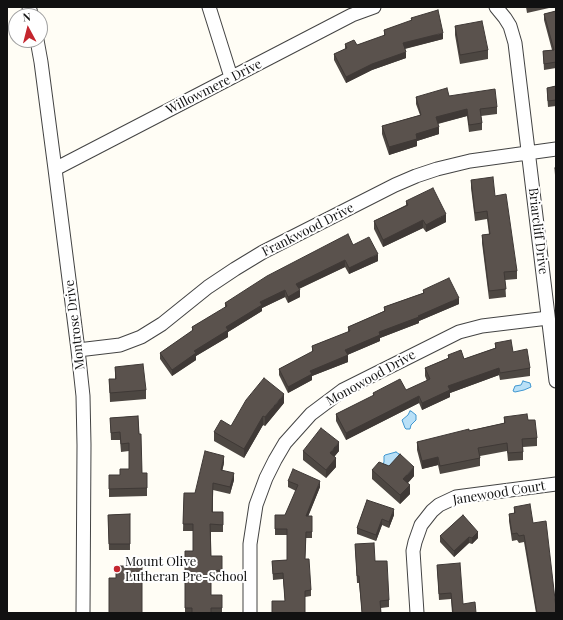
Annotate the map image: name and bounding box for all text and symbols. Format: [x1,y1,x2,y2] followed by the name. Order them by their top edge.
[8,8,48,48] north arrow
[22,9,31,25] text: N
[164,56,264,118] street label: Willowmere Drive
[525,187,551,275] street label: Briarcliff Drive
[259,200,357,260] street label: Frankwood Drive
[62,279,88,371] street label: Montrose Drive
[324,347,418,409] street label: Monowood Drive
[452,478,546,508] street label: Janewood Court
[125,554,247,585] place label: Mount Olive Lutheran Pre-School
[112,564,122,574] marker: Mount Olive Lutheran Pre-School

